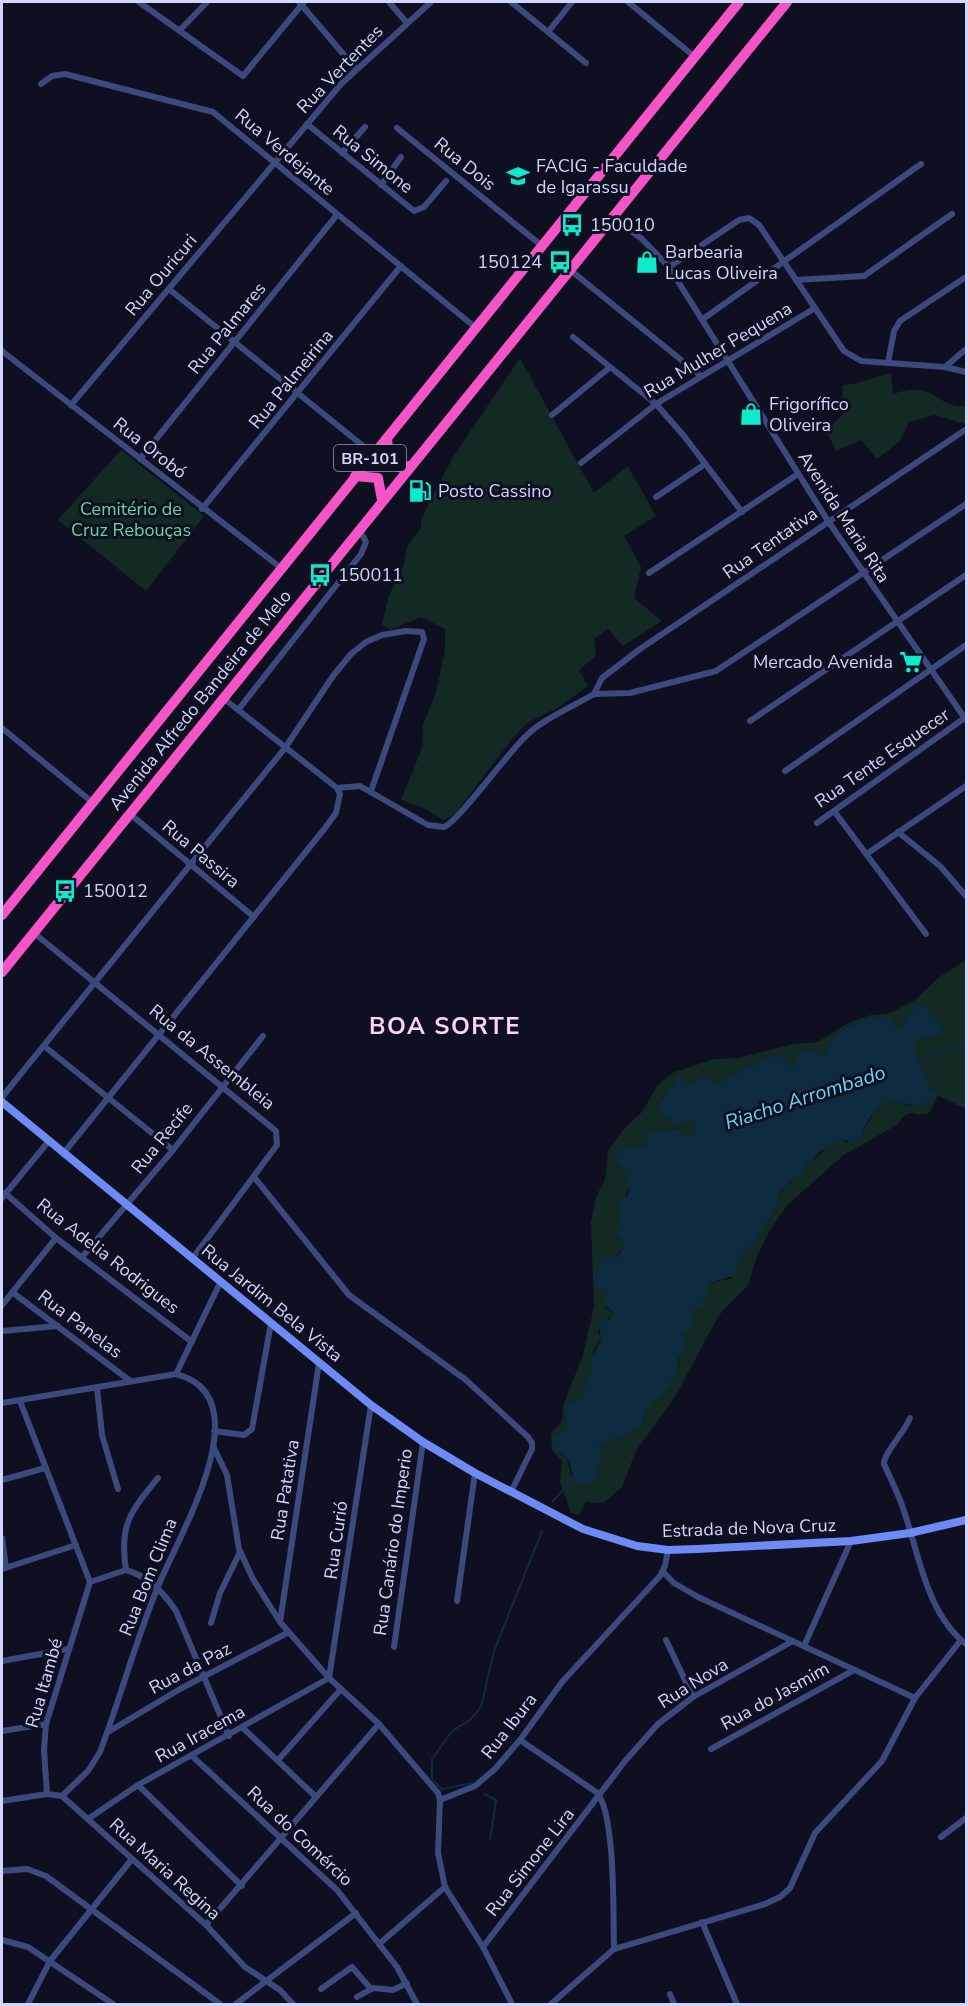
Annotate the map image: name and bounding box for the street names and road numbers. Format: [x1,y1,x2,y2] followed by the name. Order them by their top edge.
[292,19,388,119] street label: Rua Vertentes
[230,103,340,201] street label: Rua Verdejante
[328,119,418,199] street label: Rua Simone
[429,132,501,196] street label: Rua Dois
[120,229,202,321] street label: Rua Ouricuri
[183,277,271,379] street label: Rua Palmares
[640,296,796,404] street label: Rua Mulher Pequena
[243,324,339,434] street label: Rua Palmeirina
[108,412,192,484] street label: Rua Orobó
[334,445,406,471] road number: BR-101
[792,447,896,587] street label: Avenida Maria Rita
[718,501,822,585] street label: Rua Tentativa
[103,585,297,815] street label: Avenida Alfredo Bandeira de Melo
[810,702,955,814] street label: Rua Tente Esquecer
[157,815,245,893] street label: Rua Passira
[144,999,280,1115] street label: Rua da Assembleia
[126,1097,198,1179] street label: Rua Recife
[32,1193,184,1319] street label: Rua Adelia Rodrigues
[196,1239,348,1367] street label: Rua Jardim Bela Vista
[33,1284,127,1364] street label: Rua Panelas
[265,1438,305,1542] street label: Rua Patativa
[368,1447,418,1637] street label: Rua Canário do Imperio
[319,1499,353,1581] street label: Rua Curió
[662,1513,836,1543] street label: Estrada de Nova Cruz
[113,1515,183,1639] street label: Rua Bom Clima
[20,1635,68,1731] street label: Rua Itambé
[145,1636,235,1700] street label: Rua da Paz
[654,1652,732,1714] street label: Rua Nova
[717,1656,833,1736] street label: Rua do Jasmim
[476,1688,542,1764] street label: Rua Ibura
[151,1699,249,1769] street label: Rua Iracema
[242,1781,358,1891] street label: Rua do Comércio
[480,1803,580,1921] street label: Rua Simone Lira
[104,1813,226,1925] street label: Rua Maria Regina

